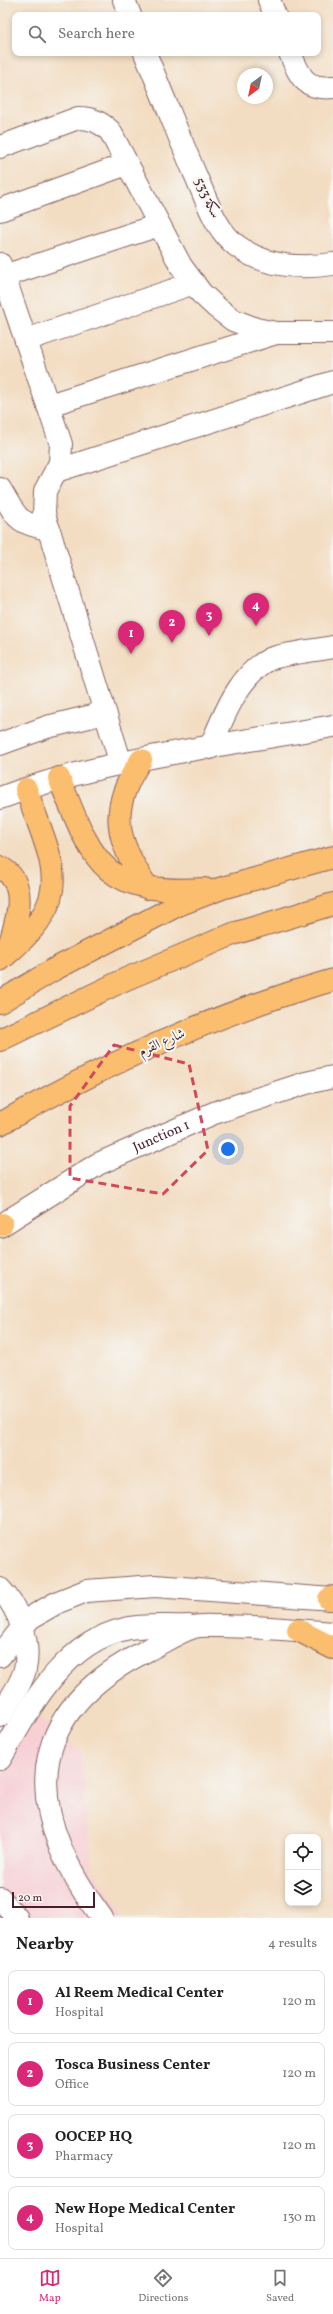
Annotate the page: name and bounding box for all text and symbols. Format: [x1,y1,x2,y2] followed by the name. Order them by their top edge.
[12,12,321,56] search box
[26,23,48,45] icon: search
[58,24,135,45] text: Search here
[237,68,273,104] north arrow
[189,175,225,222] street label: سكة 533
[243,593,269,626] pin: 4
[196,603,222,636] pin: 3
[159,610,185,643] pin: 2
[118,621,144,654] pin: 1
[136,1024,189,1063] street label: شارع القرم
[130,1115,193,1157] street label: Junction 1
[218,1139,238,1159] your location
[285,1834,321,1906] map controls
[285,1834,321,1870] button: locate
[285,1870,321,1906] button: layers
[12,1890,95,1909] scale bar
[18,1891,42,1906] text: 20 m
[16,1933,74,1956] text: Nearby
[268,1935,317,1953] text: 4 results
[55,1983,224,2004] text: Al Reem Medical Center
[27,1993,33,2011] text: 1
[282,1993,316,2011] text: 120 m
[55,2004,104,2022] text: Hospital
[55,2055,210,2076] text: Tosca Business Center
[27,2065,33,2083] text: 2
[282,2065,316,2083] text: 120 m
[55,2076,89,2094] text: Office
[55,2127,132,2148] text: OOCEP HQ
[27,2137,33,2155] text: 3
[282,2137,316,2155] text: 120 m
[55,2148,113,2166] text: Pharmacy
[55,2199,235,2220] text: New Hope Medical Center
[26,2209,34,2227] text: 4
[283,2209,316,2227] text: 130 m
[55,2220,104,2238] text: Hospital
[39,2267,61,2306] tab: Map
[138,2267,189,2306] tab: Directions
[266,2267,294,2306] tab: Saved

